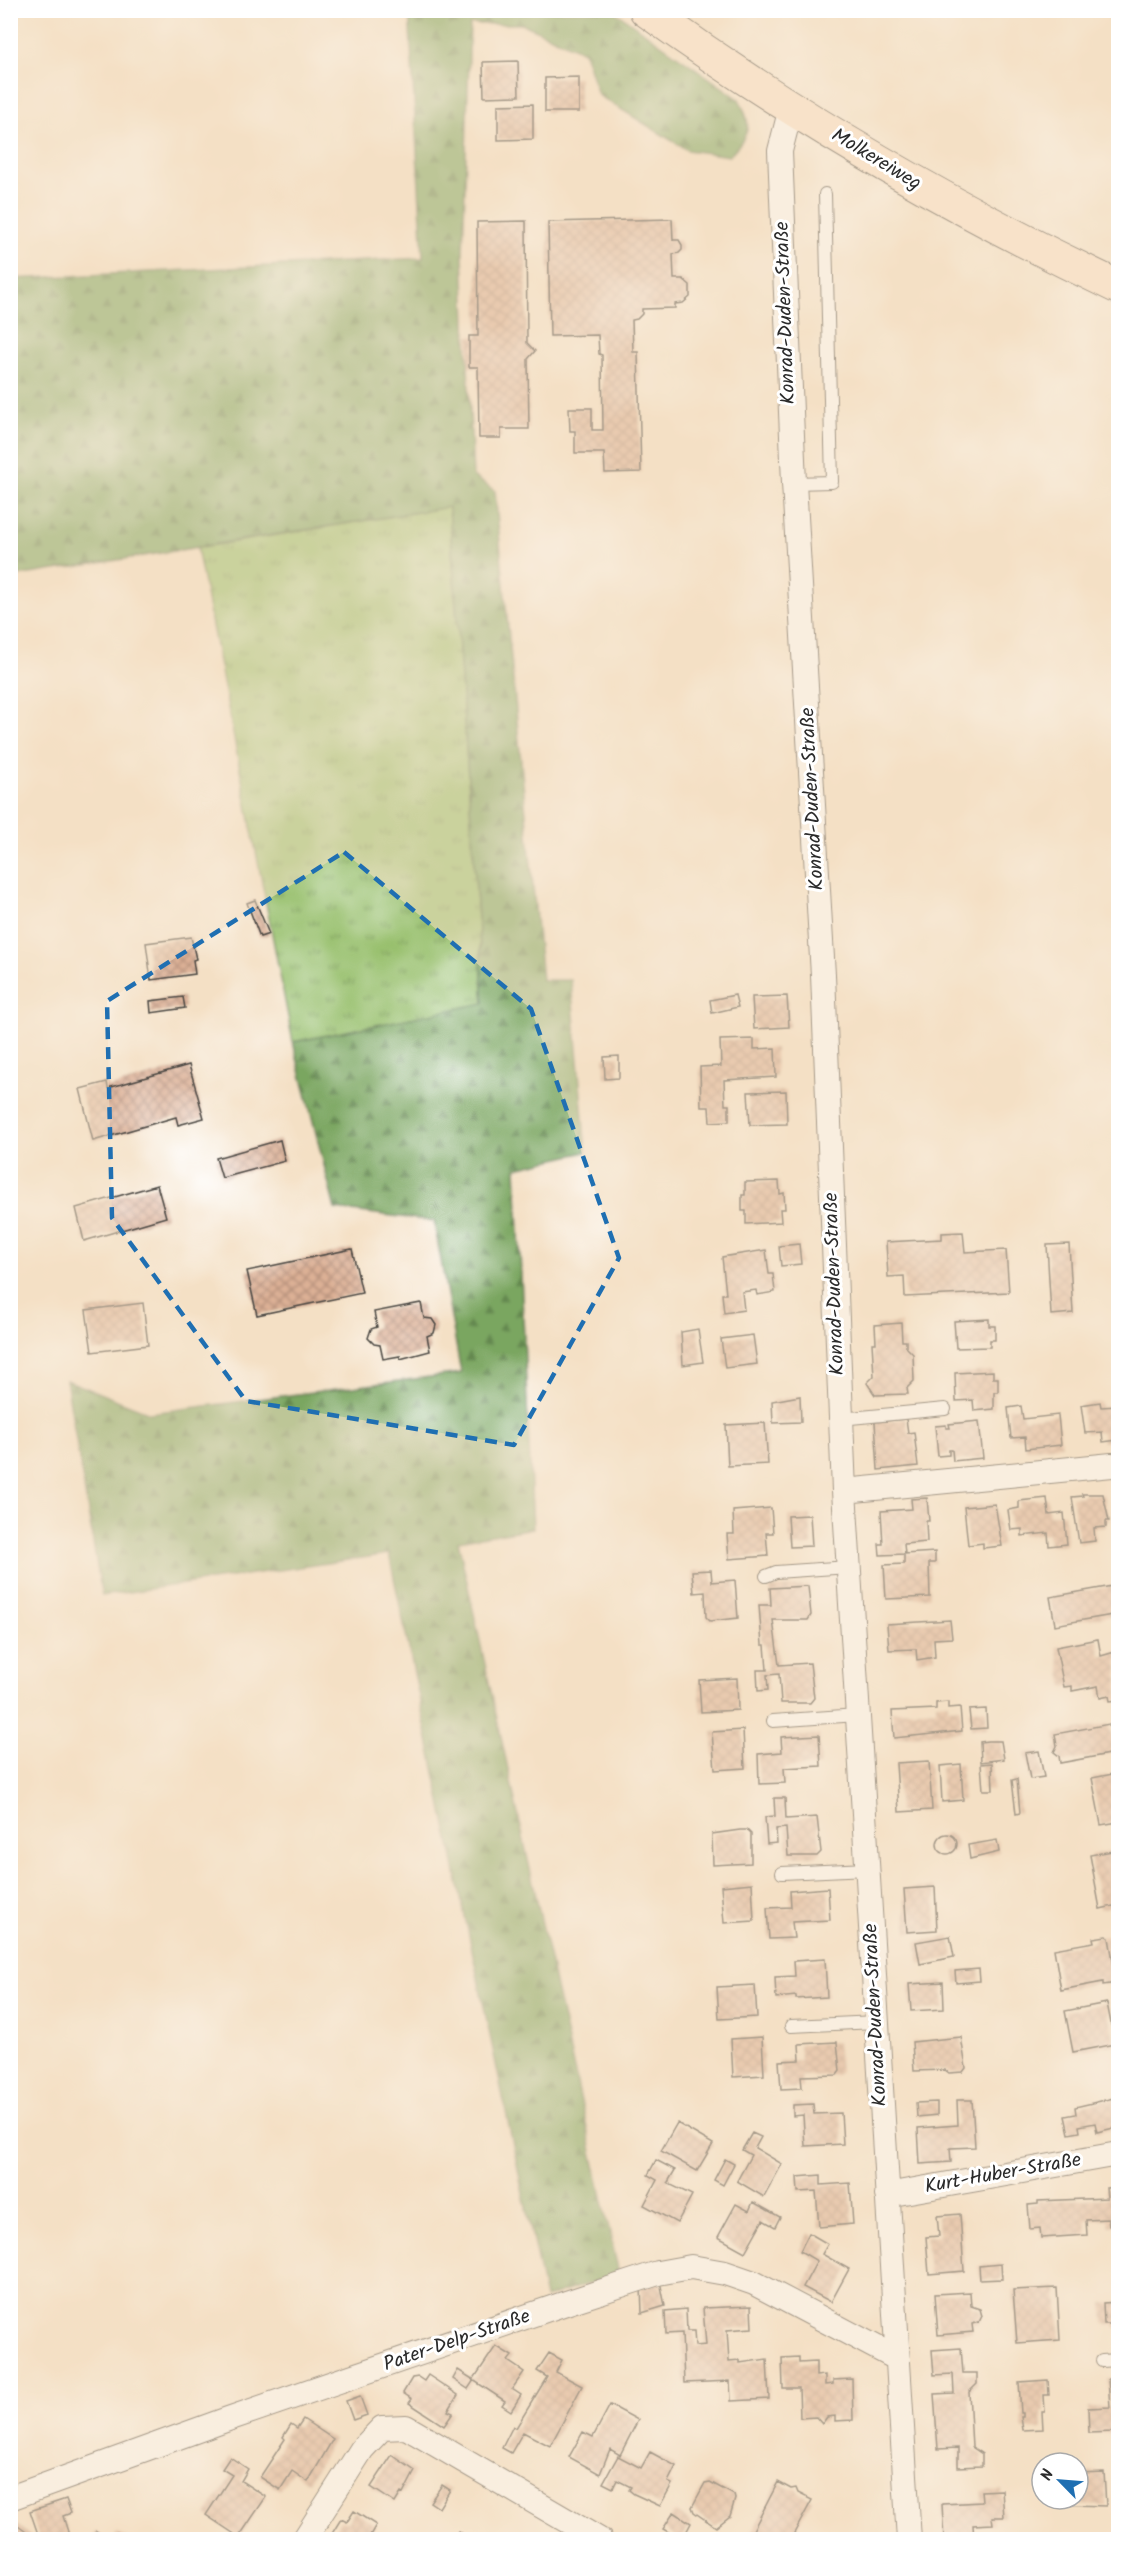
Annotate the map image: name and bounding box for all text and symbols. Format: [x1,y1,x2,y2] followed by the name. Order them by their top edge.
[825,120,927,200] street label: Molkereiweg
[767,221,805,405] street label: Konrad-Duden-Straße
[792,707,834,891] street label: Konrad-Duden-Straße
[816,1192,854,1376] street label: Konrad-Duden-Straße
[855,1923,897,2107] street label: Konrad-Duden-Straße
[922,2144,1084,2204] street label: Kurt-Huber-Straße
[379,2301,535,2381] street label: Pater-Delp-Straße
[1030,2451,1090,2511] north arrow
[1034,2465,1061,2485] text: N

